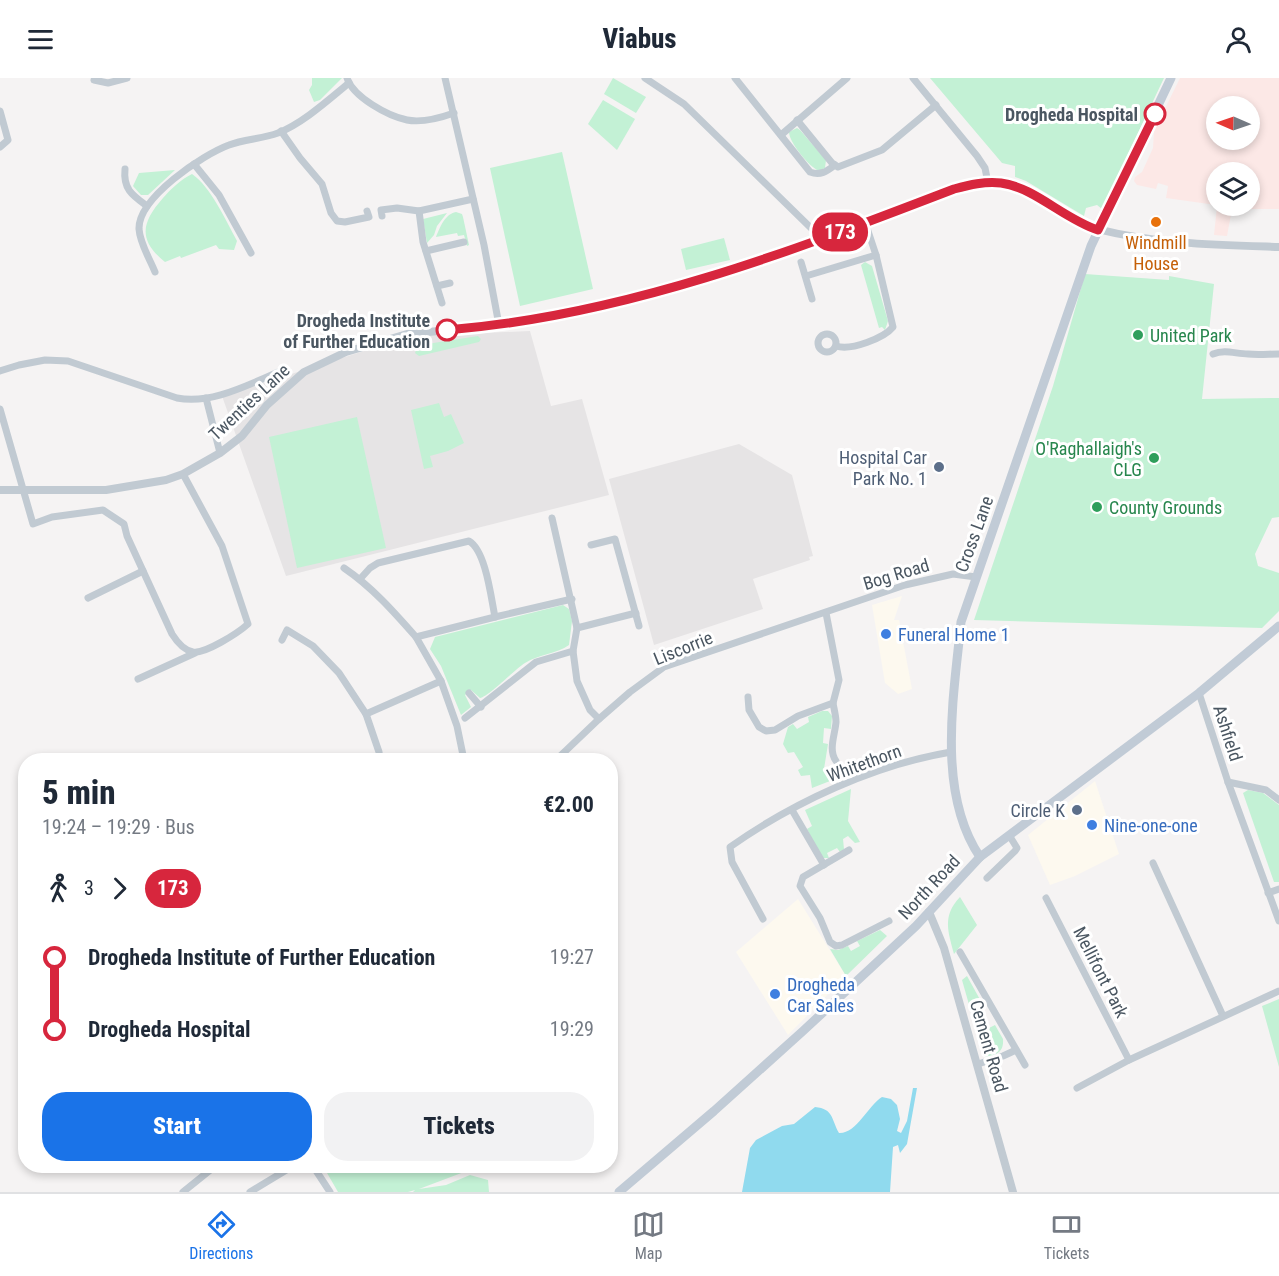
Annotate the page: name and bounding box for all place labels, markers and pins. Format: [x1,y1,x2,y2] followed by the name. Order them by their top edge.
[1144,103,1166,125] marker: Drogheda Hospital
[1005,104,1138,125] place label: Drogheda Hospital
[1149,215,1163,229] marker: Windmill House
[1125,232,1187,274] place label: Windmill House
[283,310,430,352] place label: Drogheda Institute of Further Education
[436,319,458,341] marker: Drogheda Institute of Further Education
[1150,325,1232,346] place label: United Park
[1131,328,1145,342] marker: United Park
[1035,438,1142,480] place label: O'Raghallaigh's CLG
[839,447,928,489] place label: Hospital Car Park No. 1
[1147,451,1161,465] marker: O'Raghallaigh's CLG
[932,460,946,474] marker: Hospital Car Park No. 1
[1109,497,1222,518] place label: County Grounds
[1090,500,1104,514] marker: County Grounds
[898,624,1010,645] place label: Funeral Home 1
[879,627,893,641] marker: Funeral Home 1
[1011,800,1065,821] place label: Circle K
[1070,803,1084,817] marker: Circle K
[1104,815,1198,836] place label: Nine-one-one
[1085,818,1099,832] marker: Nine-one-one
[787,974,855,1016] place label: Drogheda Car Sales
[768,987,782,1001] marker: Drogheda Car Sales

